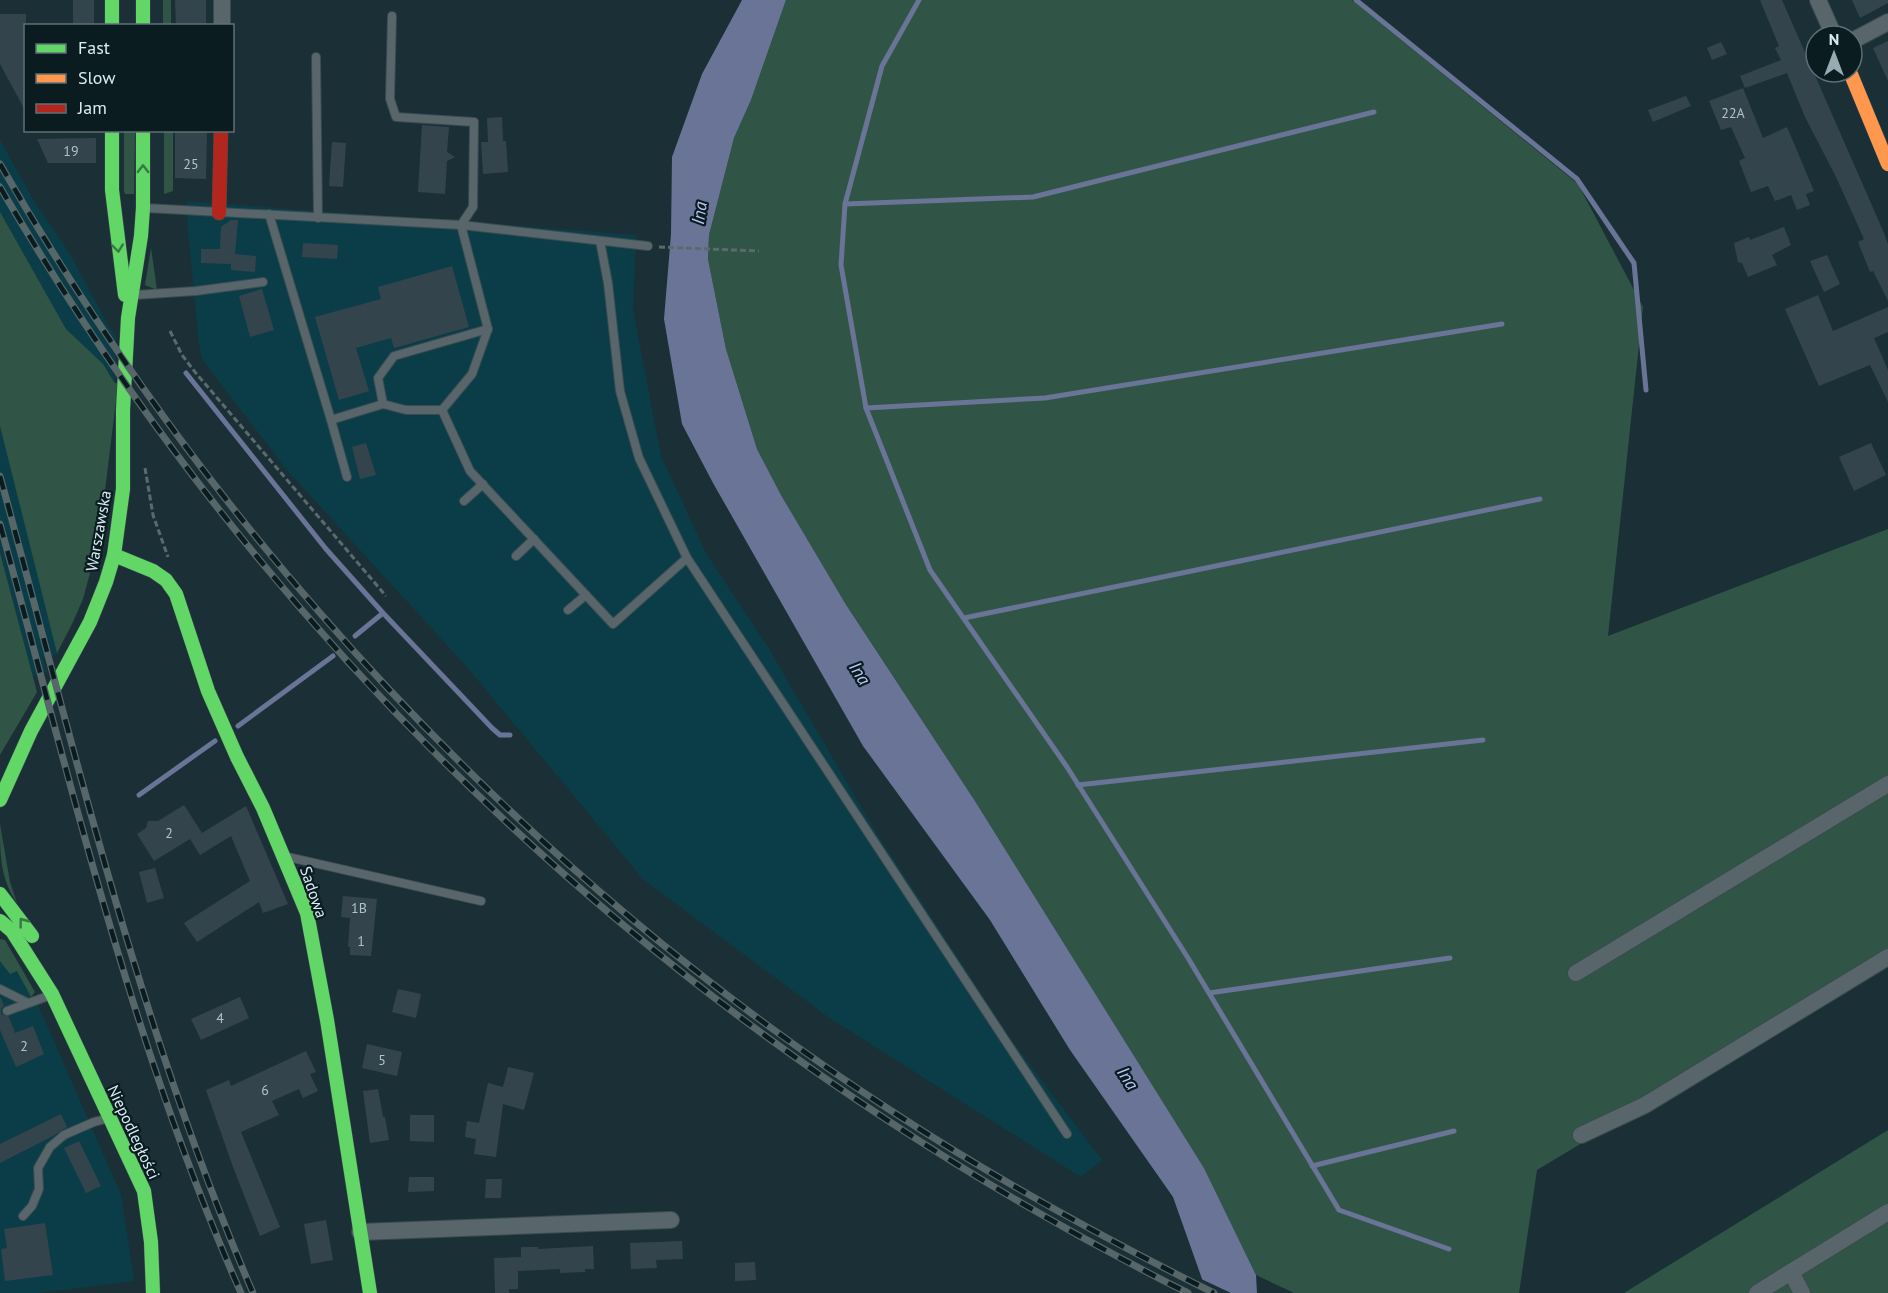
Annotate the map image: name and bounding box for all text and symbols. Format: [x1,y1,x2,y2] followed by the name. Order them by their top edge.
[24,24,234,132] legend
[1804,24,1864,84] north arrow
[1829,29,1839,49] text: N
[78,36,110,59] text: Fast
[78,66,116,89] text: Slow
[77,96,107,119] text: Jam
[1721,104,1746,122] house number: 22A
[63,142,79,160] house number: 19
[183,155,199,173] house number: 25
[137,165,149,174] one-way arrow
[686,200,712,226] water label: Ina
[112,244,124,253] one-way arrow
[81,489,115,573] street label: Warszawska
[844,657,876,689] water label: Ina
[165,824,173,842] house number: 2
[296,864,332,920] street label: Sadowa
[351,899,367,917] house number: 1B
[19,918,30,929] one-way arrow
[357,932,365,950] house number: 1
[216,1009,224,1027] house number: 4
[20,1037,28,1055] house number: 2
[378,1051,386,1069] house number: 5
[1112,1062,1144,1094] water label: Ina
[261,1081,269,1099] house number: 6
[103,1082,165,1182] street label: Niepodległości

